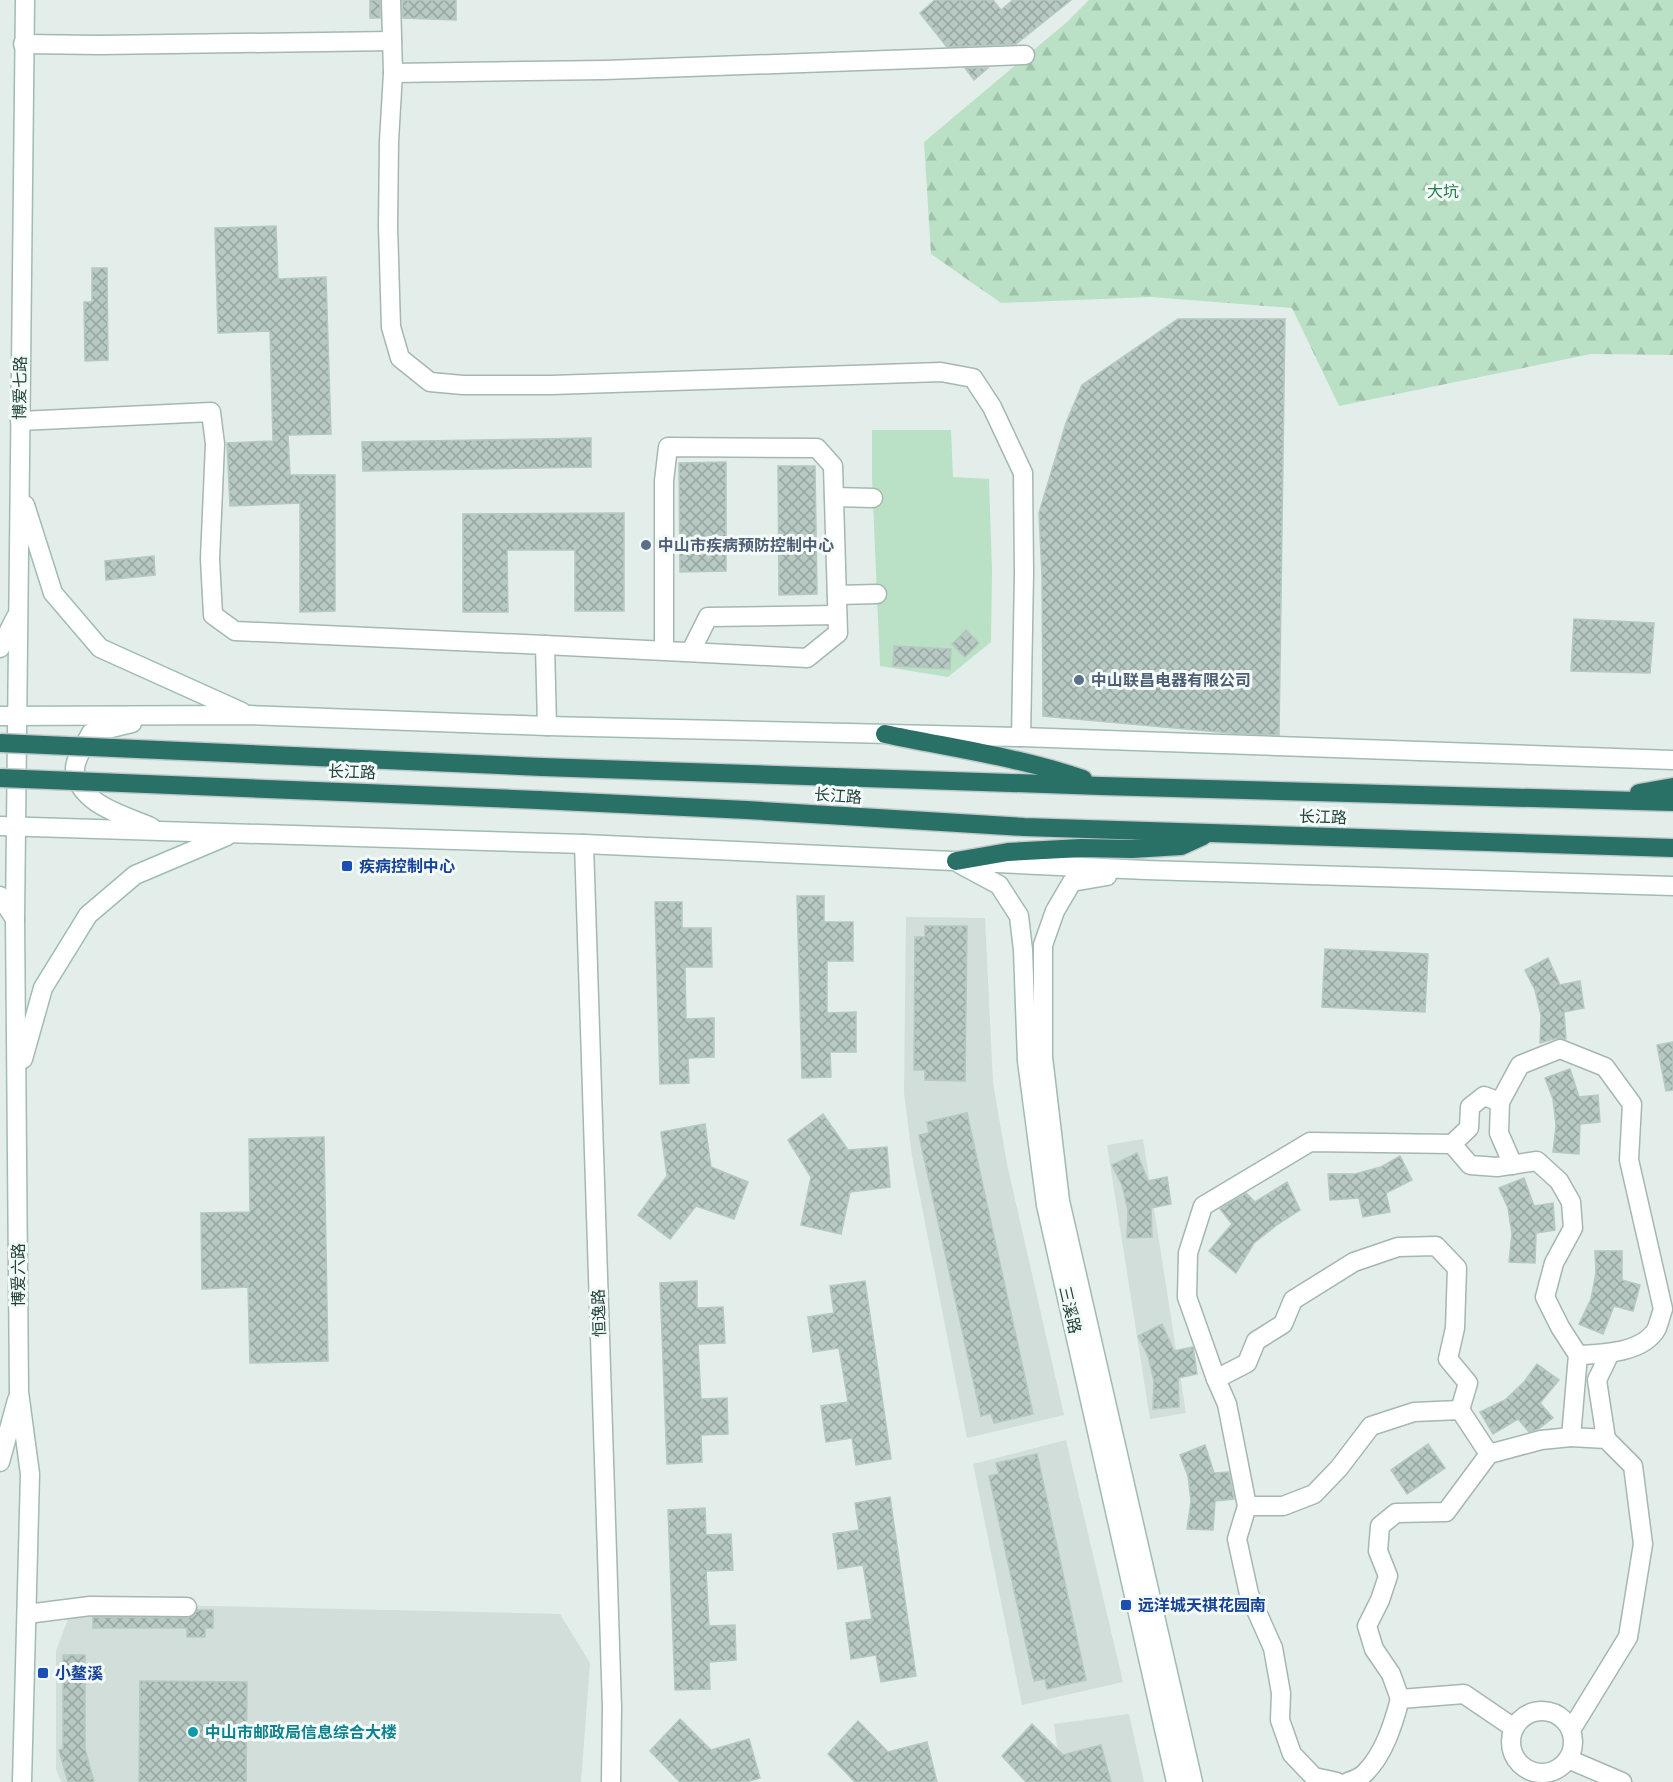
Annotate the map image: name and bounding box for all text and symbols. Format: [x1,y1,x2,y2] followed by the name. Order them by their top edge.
[1427,182,1459,201] park label: 大坑
[10,356,30,420] street label: 博爱七路
[658,536,834,555] place label: 中山市疾病预防控制中心
[639,538,653,552] marker: 中山市疾病预防控制中心
[1091,671,1251,690] place label: 中山联昌电器有限公司
[1072,673,1086,687] marker: 中山联昌电器有限公司
[328,762,376,782] street label: 长江路
[813,785,863,807] street label: 长江路
[1299,807,1347,827] street label: 长江路
[359,857,455,876] place label: 疾病控制中心
[340,859,354,873] marker: 疾病控制中心
[9,1243,28,1307] street label: 博爱六路
[1055,1284,1085,1336] street label: 三溪路
[589,1289,609,1337] street label: 恒逸路
[1138,1596,1266,1615] place label: 远洋城天祺花园南
[1119,1598,1133,1612] marker: 远洋城天祺花园南
[55,1664,103,1683] place label: 小鳌溪
[36,1666,50,1680] marker: 小鳌溪
[205,1723,397,1742] place label: 中山市邮政局信息综合大楼
[186,1725,200,1739] marker: 中山市邮政局信息综合大楼

